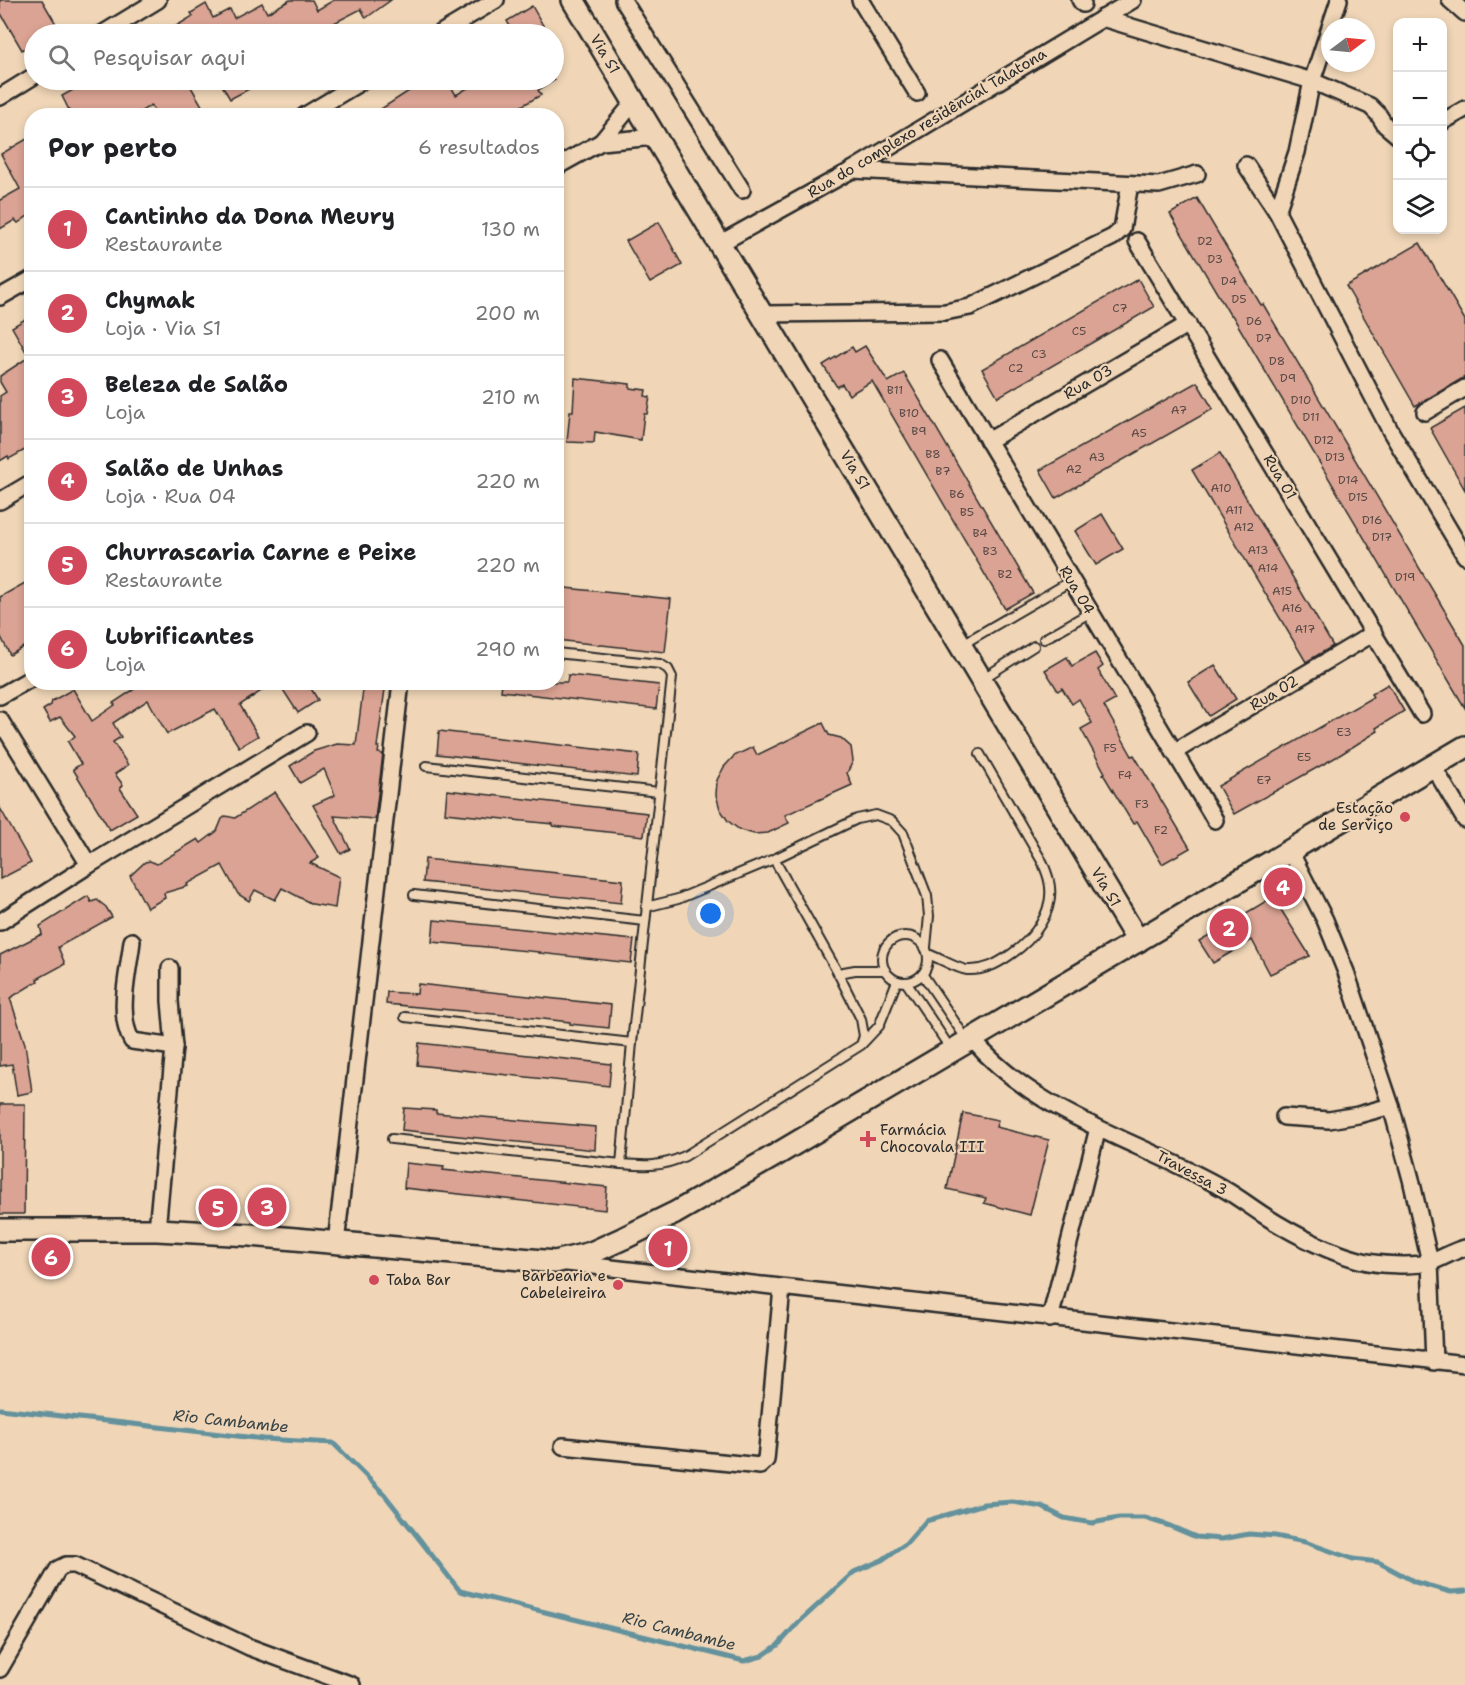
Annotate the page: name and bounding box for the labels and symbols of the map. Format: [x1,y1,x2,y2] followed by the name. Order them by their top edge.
[1321,18,1375,72] north arrow
[585,31,625,77] street label: Via S1
[804,43,1051,202] street label: Rua do complexo residêncial Talatona
[1197,233,1213,249] house number: D2
[1207,251,1223,267] house number: D3
[1221,273,1237,289] house number: D4
[1231,291,1247,307] house number: D5
[1112,300,1128,316] house number: C7
[1246,313,1262,329] house number: D6
[1072,323,1086,339] house number: C5
[1256,330,1272,346] house number: D7
[1031,346,1047,362] house number: C3
[1269,353,1285,369] house number: D8
[1008,360,1024,376] house number: C2
[1060,360,1116,404] street label: Rua 03
[1280,370,1296,386] house number: D9
[887,382,903,398] house number: B11
[1291,392,1311,408] house number: D10
[1171,402,1187,418] house number: A7
[899,405,919,421] house number: B10
[1302,409,1320,425] house number: D11
[911,423,927,439] house number: B9
[1131,425,1147,441] house number: A5
[1314,432,1334,448] house number: D12
[925,446,941,462] house number: B8
[835,447,875,493] street label: Via S1
[1089,449,1105,465] house number: A3
[1325,449,1345,465] house number: D13
[1259,451,1301,503] street label: Rua 01
[1066,461,1082,477] house number: A2
[935,463,951,479] house number: B7
[1338,472,1358,488] house number: D14
[1210,480,1232,496] house number: A10
[949,486,965,502] house number: B6
[1348,489,1368,505] house number: D15
[1225,502,1243,518] house number: A11
[960,504,974,520] house number: B5
[1362,512,1382,528] house number: D16
[1234,519,1254,535] house number: A12
[972,525,988,541] house number: B4
[1372,529,1392,545] house number: D17
[1248,542,1268,558] house number: A13
[982,543,998,559] house number: B3
[1258,560,1278,576] house number: A14
[1055,562,1099,618] street label: Rua 04
[997,566,1013,582] house number: B2
[1395,569,1415,585] house number: D19
[1272,583,1292,599] house number: A15
[1281,600,1303,616] house number: A16
[1295,621,1315,637] house number: A17
[1246,671,1302,715] street label: Rua 02
[1336,724,1352,740] house number: E3
[1103,740,1117,756] house number: F5
[1297,749,1311,765] house number: E5
[1118,767,1132,783] house number: F4
[1256,772,1272,788] house number: E7
[1135,796,1149,812] house number: F3
[1318,798,1393,835] place label: Estação de Serviço
[1398,810,1412,824] marker: Estação de Serviço
[1154,822,1168,838] house number: F2
[1086,864,1126,910] street label: Via S1
[1264,864,1302,910] pin: 4
[696,899,725,928] your location
[1210,906,1248,950] pin: 2
[880,1120,984,1157] place label: Farmácia Chocovala III
[861,1132,875,1146] marker: Farmácia Chocovala III
[1153,1146,1231,1200] street label: Travessa 3
[248,1184,286,1230] pin: 3
[198,1186,238,1230] pin: 5
[648,1226,688,1270] pin: 1
[32,1234,70,1280] pin: 6
[520,1266,607,1303] place label: Barbearia e Cabeleireira
[386,1270,451,1290] place label: Taba Bar
[367,1273,381,1287] marker: Taba Bar
[611,1278,625,1292] marker: Barbearia e Cabeleireira
[172,1404,290,1438] water label: Rio Cambambe
[620,1607,738,1655] water label: Rio Cambambe

